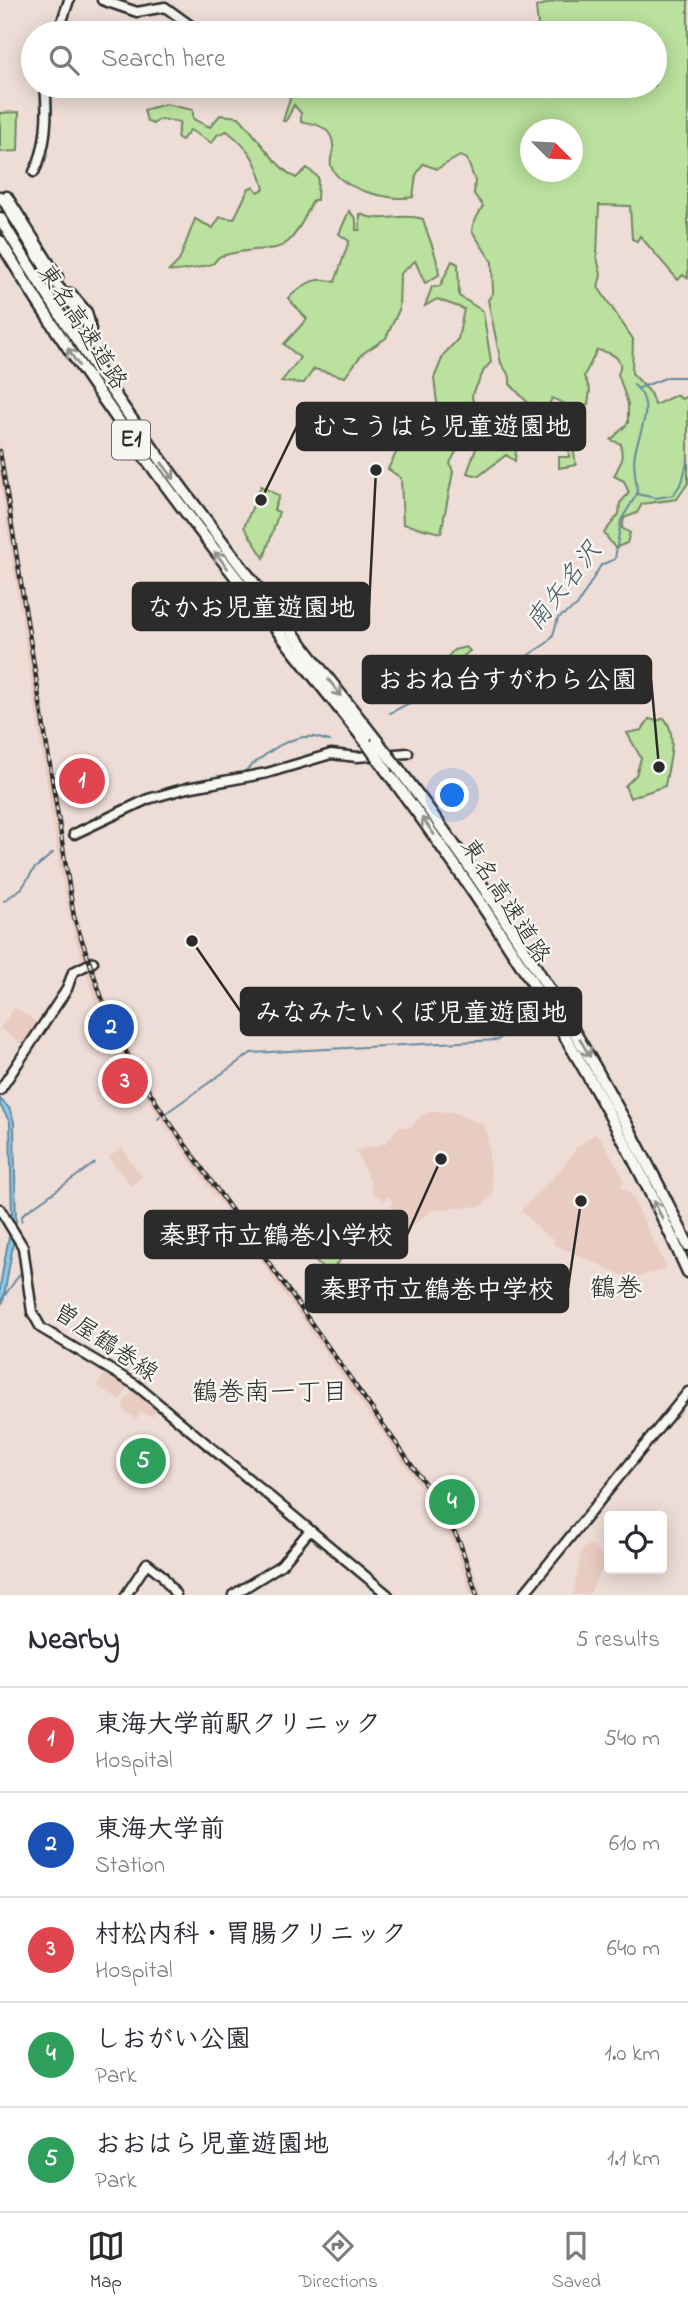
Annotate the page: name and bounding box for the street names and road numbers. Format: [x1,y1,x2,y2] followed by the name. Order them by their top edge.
[27,258,135,398] street label: 東名高速道路
[112,420,150,460] road number: E1
[450,832,558,972] street label: 東名高速道路
[45,1296,165,1392] street label: 曽屋鶴巻線

